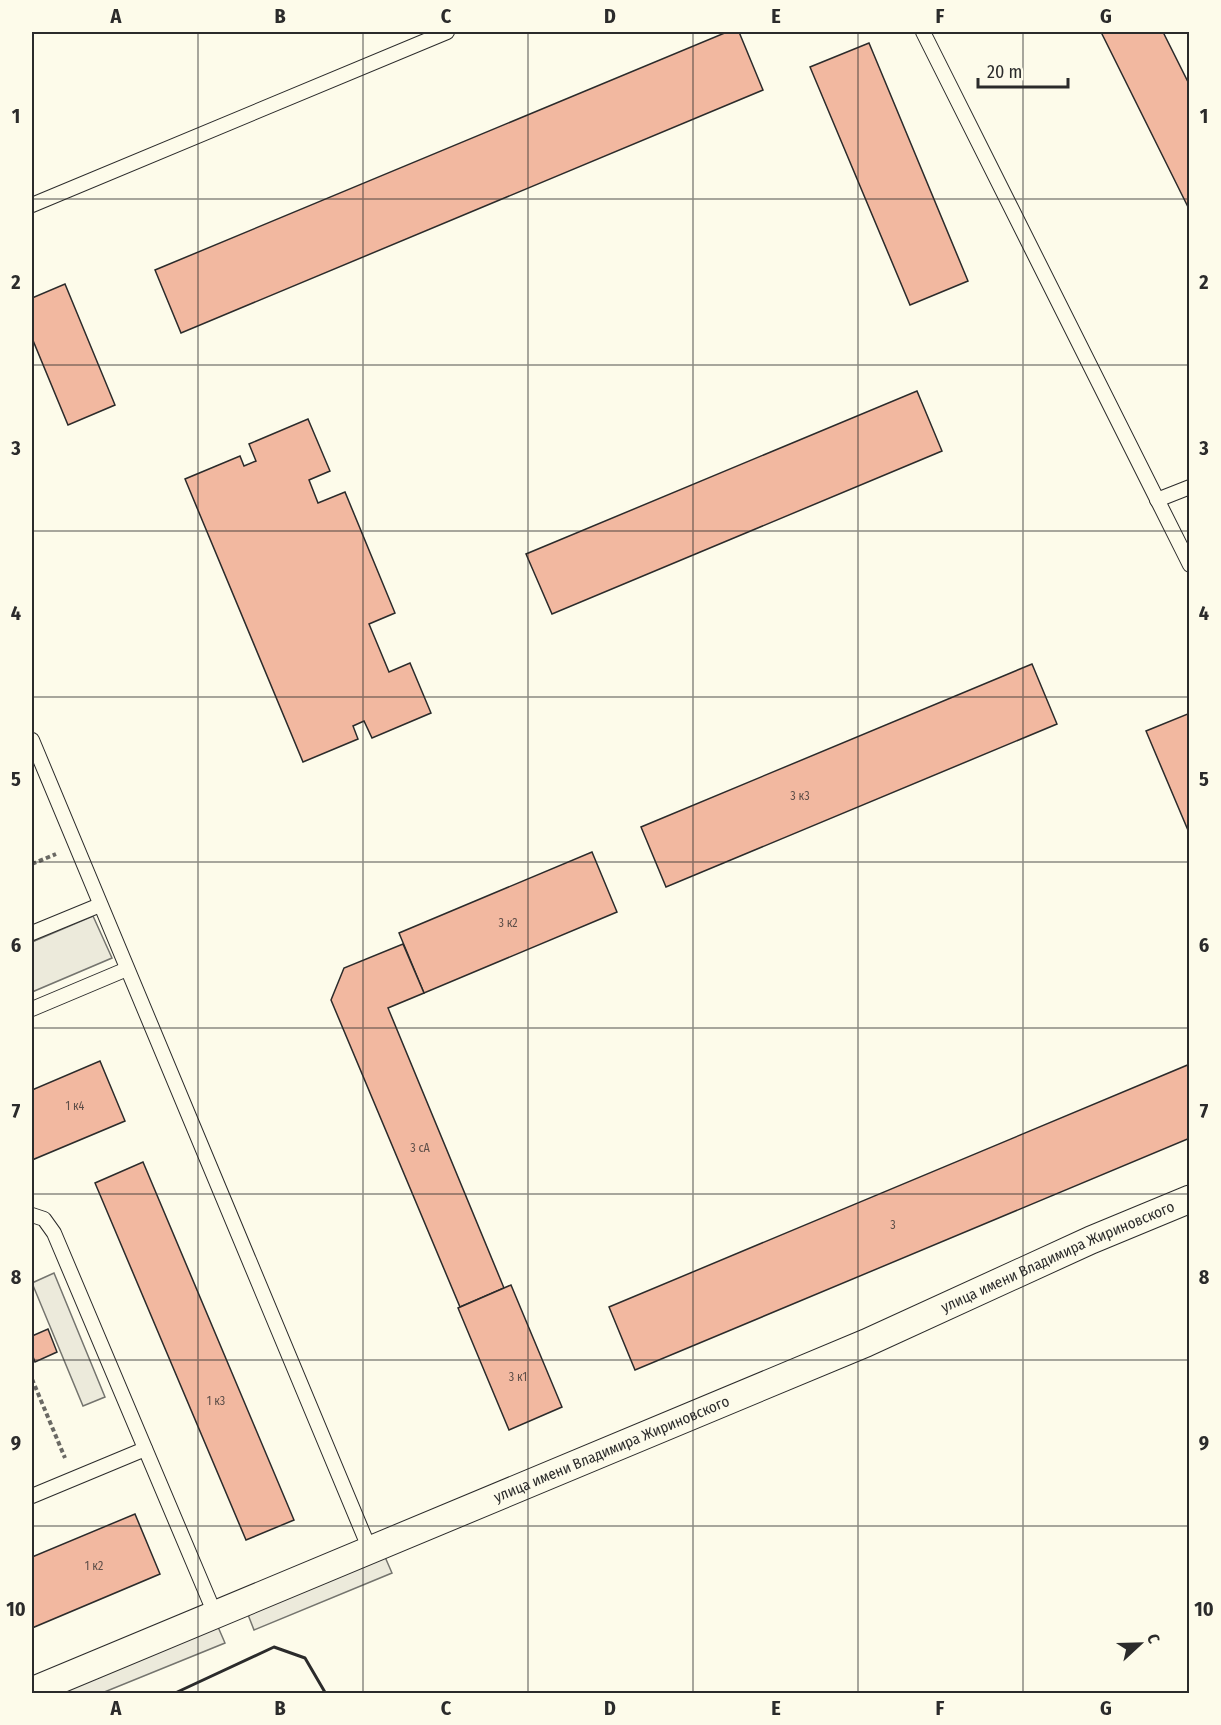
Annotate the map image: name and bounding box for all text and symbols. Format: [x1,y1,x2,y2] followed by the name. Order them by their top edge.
[110,4,123,28] text: A
[274,4,286,28] text: B
[441,4,452,28] text: C
[604,4,616,28] text: D
[771,4,781,28] text: E
[936,4,945,28] text: F
[1100,4,1112,28] text: G
[978,51,1068,89] scale bar
[987,61,1022,83] text: 20 m
[12,104,20,128] text: 1
[1200,104,1208,128] text: 1
[10,270,21,294] text: 2
[1198,270,1209,294] text: 2
[10,436,21,460] text: 3
[1198,436,1209,460] text: 3
[11,601,21,625] text: 4
[1199,601,1209,625] text: 4
[11,767,21,791] text: 5
[1199,767,1209,791] text: 5
[790,789,810,803] house number: 3 к3
[498,916,518,930] house number: 3 к2
[11,933,21,957] text: 6
[1199,933,1209,957] text: 6
[12,1099,21,1123] text: 7
[66,1099,85,1113] house number: 1 к4
[1200,1099,1209,1123] text: 7
[410,1141,431,1155] house number: 3 сА
[938,1197,1177,1316] street label: улица имени Владимира Жириновского
[890,1218,896,1232] house number: 3
[11,1265,22,1289] text: 8
[1199,1265,1210,1289] text: 8
[509,1370,527,1384] house number: 3 к1
[491,1392,732,1506] street label: улица имени Владимира Жириновского
[207,1394,225,1408] house number: 1 к3
[11,1431,21,1455] text: 9
[1199,1431,1209,1455] text: 9
[85,1559,103,1573] house number: 1 к2
[6,1597,26,1621] text: 10
[1194,1597,1214,1621] text: 10
[1110,1614,1170,1674] north arrow
[1143,1631,1164,1647] text: С
[110,1696,123,1720] text: A
[274,1696,286,1720] text: B
[441,1696,452,1720] text: C
[604,1696,616,1720] text: D
[771,1696,781,1720] text: E
[936,1696,945,1720] text: F
[1100,1696,1112,1720] text: G

